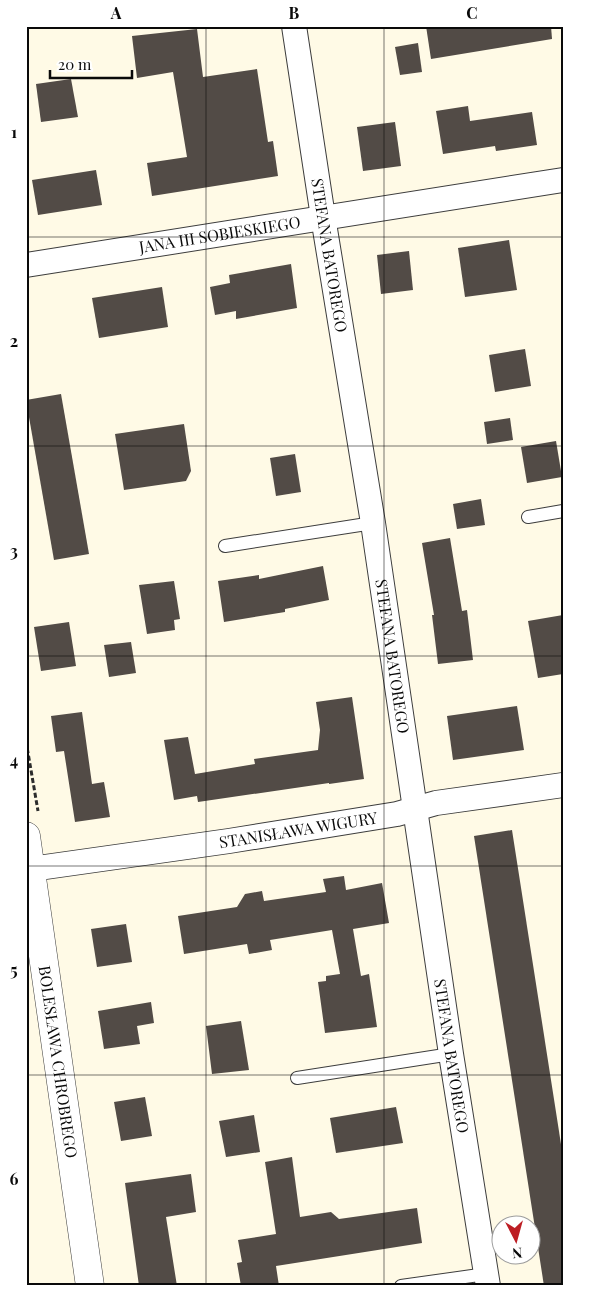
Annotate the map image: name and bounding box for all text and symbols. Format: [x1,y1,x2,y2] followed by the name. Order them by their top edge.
[110,2,122,23] text: A
[289,2,300,23] text: B
[466,2,478,23] text: C
[50,48,132,80] scale bar
[58,54,92,74] text: 20 m
[11,121,17,142] text: 1
[307,177,353,334] street label: STEFANA BATOREGO
[136,211,302,257] street label: JANA III SOBIESKIEGO
[10,330,18,351] text: 2
[10,540,18,561] text: 3
[371,578,415,735] street label: STEFANA BATOREGO
[10,749,18,770] text: 4
[218,806,379,852] street label: STANISŁAWA WIGURY
[10,959,18,980] text: 5
[35,964,83,1159] street label: BOLESŁAWA CHROBREGO
[430,977,474,1135] street label: STEFANA BATOREGO
[10,1168,19,1189] text: 6
[492,1214,542,1264] north arrow
[511,1243,523,1263] text: N

